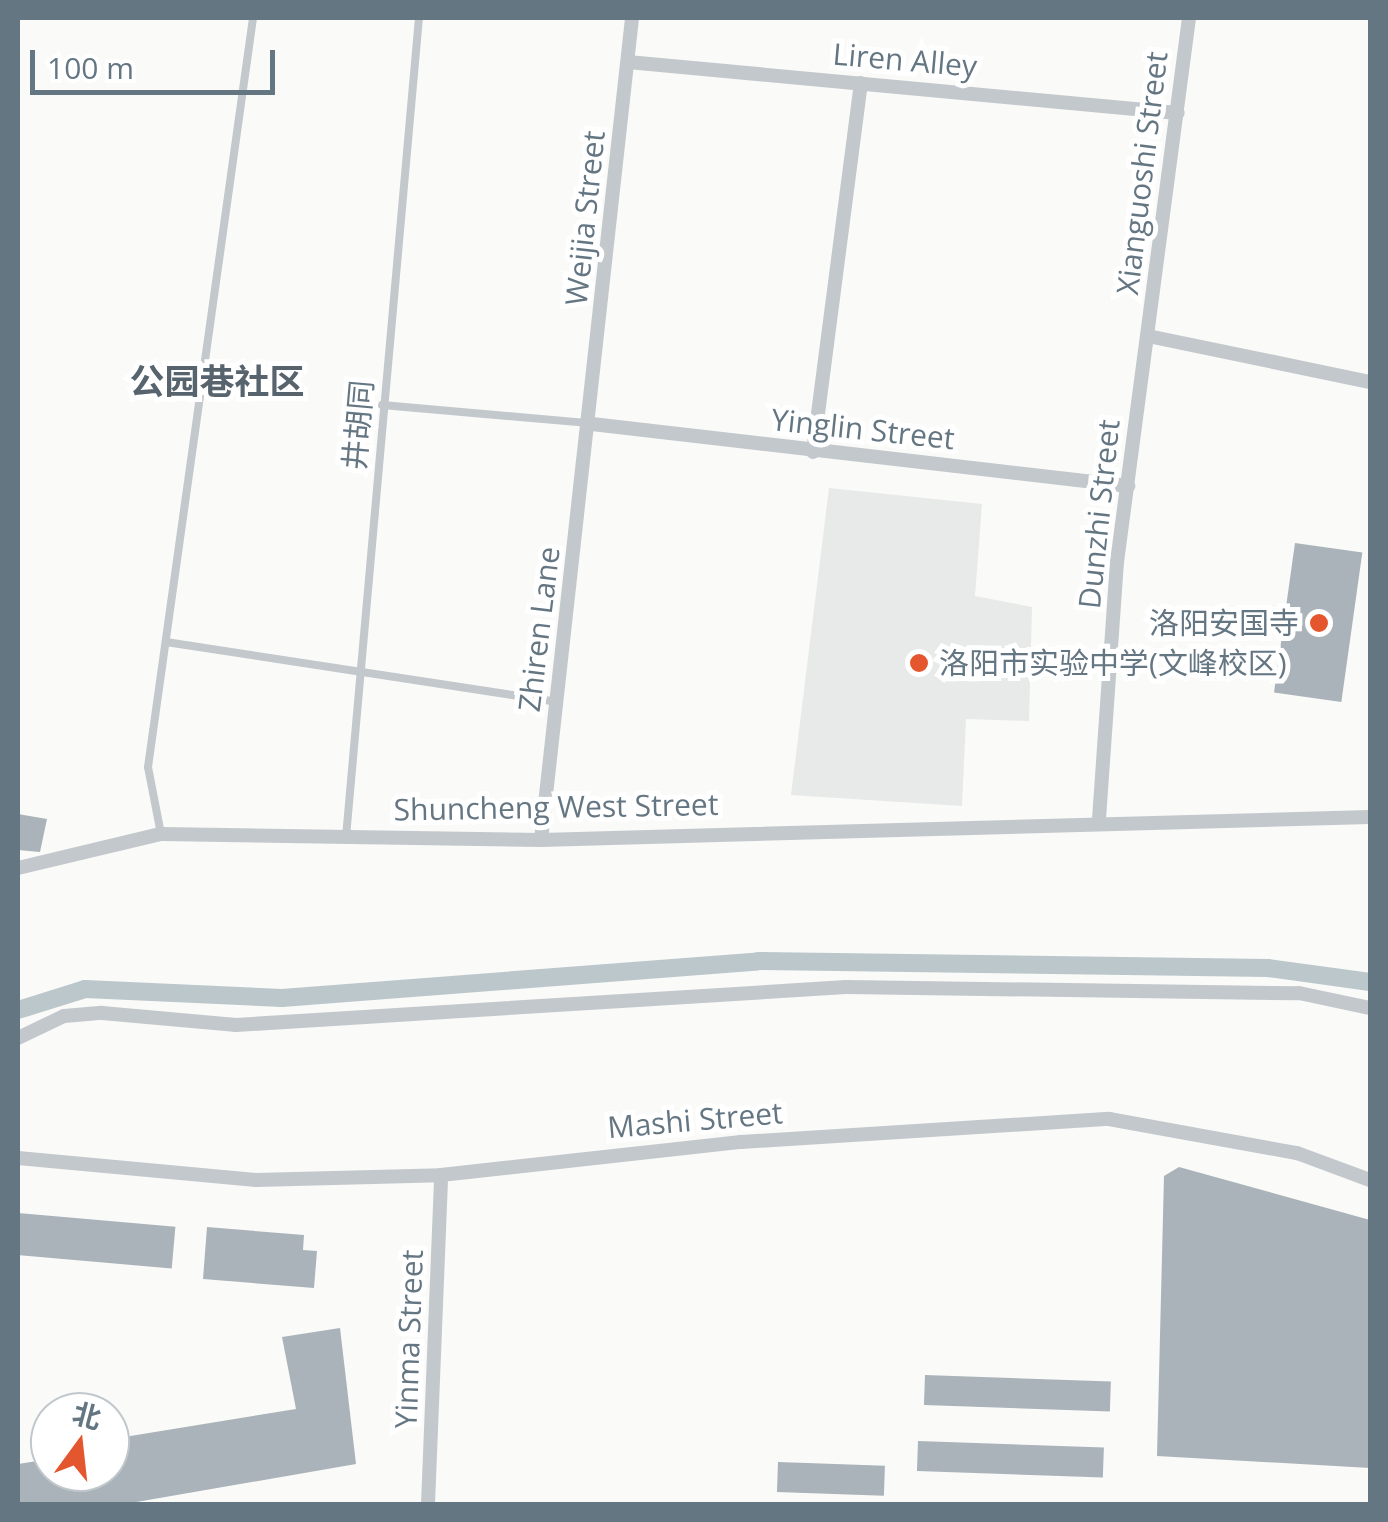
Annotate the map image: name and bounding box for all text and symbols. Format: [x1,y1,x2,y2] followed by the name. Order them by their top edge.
[35,30,280,92] scale bar
[831,36,979,84] street label: Liren Alley
[47,47,134,88] text: 100 m
[1109,49,1175,297] street label: Xianguoshi Street
[558,129,612,307] street label: Weijia Street
[130,360,304,402] district label: 公园巷社区
[336,379,380,471] street label: 井胡同
[770,401,956,457] street label: Yinglin Street
[1071,418,1127,610] street label: Dunzhi Street
[511,544,567,714] street label: Zhiren Lane
[1149,605,1299,641] place label: 洛阳安国寺
[1308,612,1330,634] marker: 洛阳安国寺
[939,645,1287,681] place label: 洛阳市实验中学(文峰校区)
[908,652,930,674] marker: 洛阳市实验中学(文峰校区)
[393,786,719,828] street label: Shuncheng West Street
[606,1094,784,1146] street label: Mashi Street
[388,1249,430,1429] street label: Yinma Street
[30,1392,130,1492] north arrow
[69,1393,106,1437] text: 北

